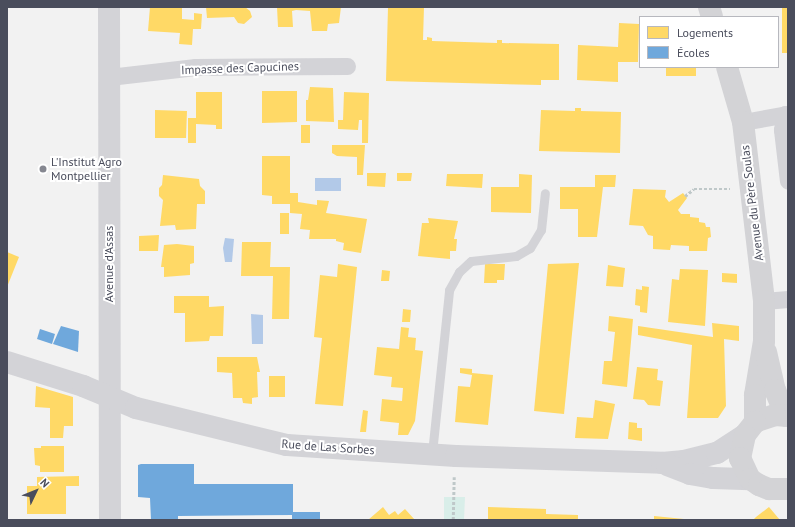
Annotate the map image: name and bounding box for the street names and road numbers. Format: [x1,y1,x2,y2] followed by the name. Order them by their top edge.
[181,59,299,77] street label: Impasse des Capucines
[738,144,766,262] street label: Avenue du Père Soulas
[102,226,116,302] street label: Avenue d'Assas
[281,437,375,457] street label: Rue de Las Sorbes

